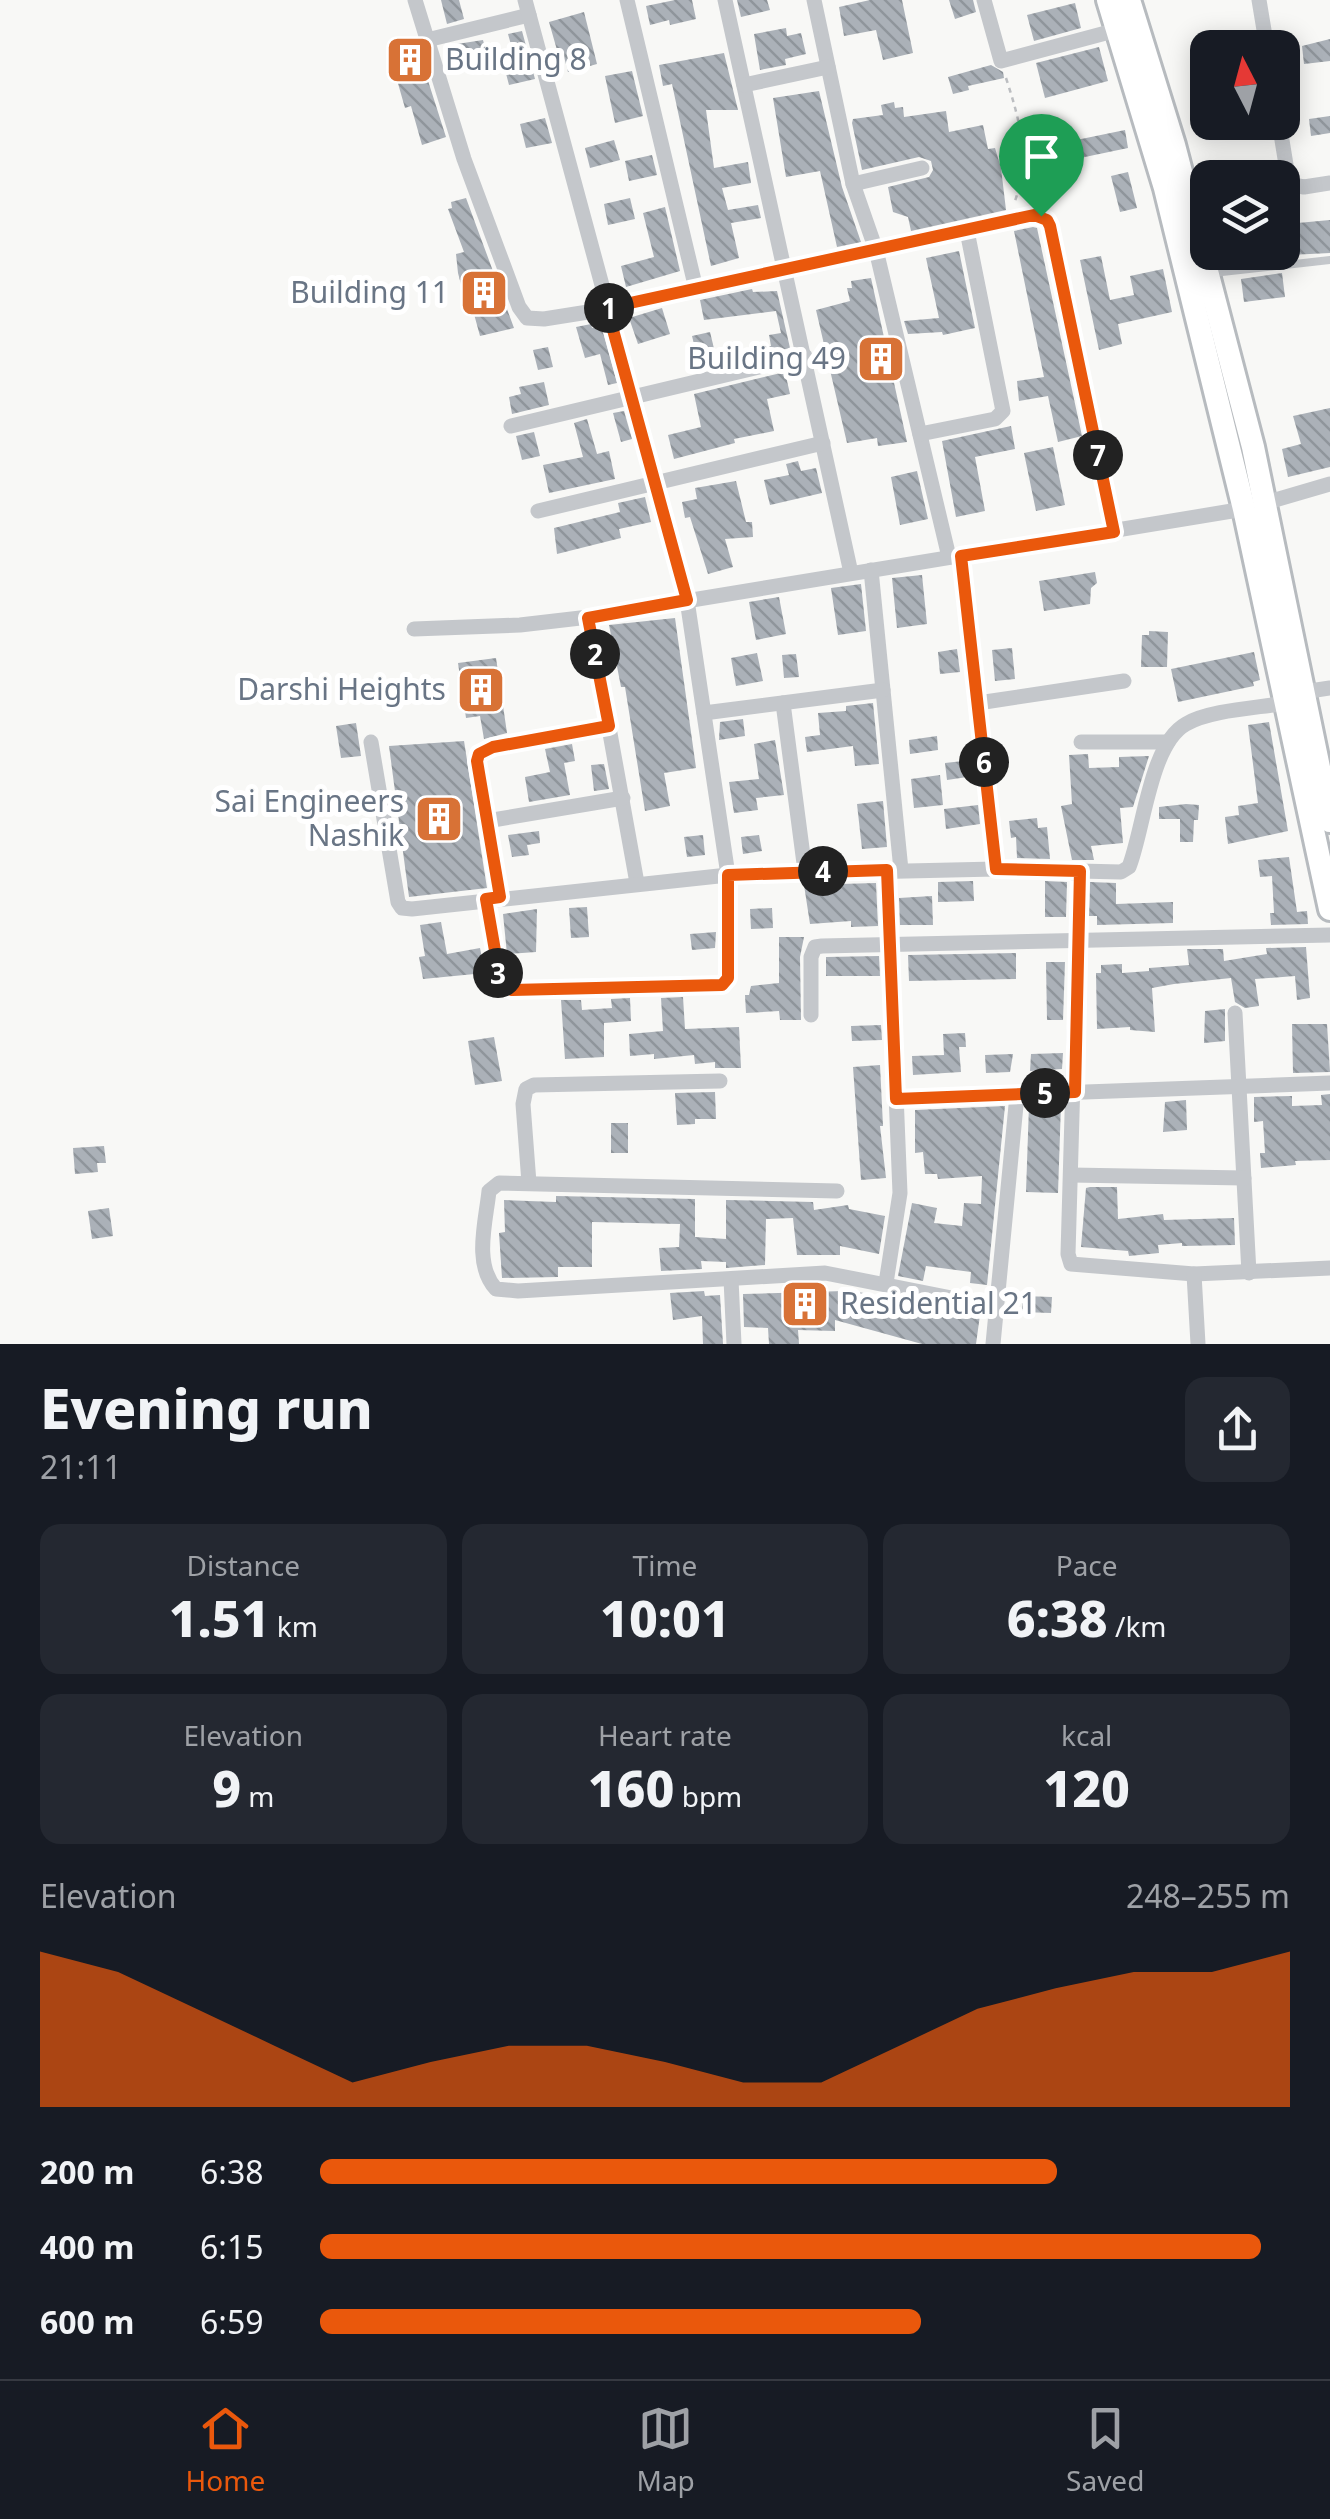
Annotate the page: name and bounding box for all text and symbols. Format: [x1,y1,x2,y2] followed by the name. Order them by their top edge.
[1190,30,1300,140] north arrow
[1190,30,1300,270] map controls
[384,34,436,86] building icon: Building 8
[445,38,587,79] place label: Building 8
[999,114,1084,217] pin
[1014,129,1069,184] icon: arrive
[1190,160,1300,270] button: layers
[458,267,510,319] building icon: Building 11
[290,271,449,312] place label: Building 11
[584,283,634,333] pin: 1
[601,289,617,327] text: 1
[855,333,907,385] building icon: Building 49
[687,337,846,378] place label: Building 49
[1073,430,1123,480] pin: 7
[1090,436,1106,474] text: 7
[570,629,620,679] pin: 2
[587,635,603,673] text: 2
[455,664,507,716] building icon: Darshi Heights
[237,668,446,709] place label: Darshi Heights
[959,737,1009,787] pin: 6
[976,743,992,781] text: 6
[215,780,404,855] place label: Sai Engineers Nashik
[413,793,465,845] building icon: Sai Engineers Nashik
[798,846,848,896] pin: 4
[815,852,831,890] text: 4
[473,948,523,998] pin: 3
[490,954,506,992] text: 3
[1020,1068,1070,1118] pin: 5
[1037,1074,1053,1112] text: 5
[779,1278,831,1330] building icon: Residential 21
[840,1282,1037,1323] place label: Residential 21
[40,1370,373,1445] text: Evening run
[1185,1377,1290,1482] button: share
[40,1445,122,1488] text: 21:11
[187,1546,300,1584] text: Distance
[633,1546,697,1584] text: Time
[1056,1546,1118,1584] text: Pace
[169,1584,270,1652] text: 1.51
[600,1584,730,1652] text: 10:01
[1007,1584,1108,1652] text: 6:38
[270,1607,318,1645] text: km
[1108,1607,1167,1645] text: /km
[184,1716,303,1754] text: Elevation
[598,1716,732,1754] text: Heart rate
[1061,1716,1112,1754] text: kcal
[212,1754,241,1822] text: 9
[588,1754,674,1822] text: 160
[1043,1754,1130,1822] text: 120
[241,1777,275,1815] text: m
[674,1777,742,1815] text: bpm
[40,1874,177,1917] text: Elevation
[1126,1874,1290,1917] text: 248–255 m
[40,2150,134,2193] text: 200 m
[200,2150,264,2193] text: 6:38
[40,2225,134,2268] text: 400 m
[200,2225,264,2268] text: 6:15
[40,2300,134,2343] text: 600 m
[200,2300,264,2343] text: 6:59
[186,2401,265,2499] tab: Home
[637,2401,695,2499] tab: Map
[1066,2401,1144,2499] tab: Saved

